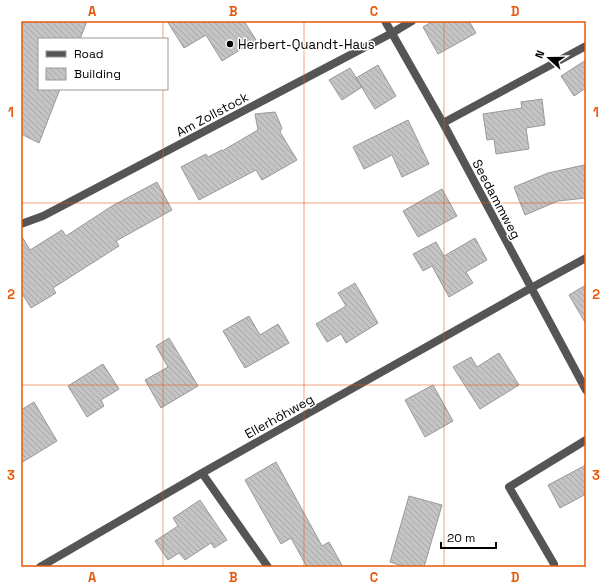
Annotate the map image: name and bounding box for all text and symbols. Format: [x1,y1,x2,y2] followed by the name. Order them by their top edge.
[88,3,97,20] text: A
[229,3,238,20] text: B
[370,3,378,20] text: C
[511,3,520,20] text: D
[238,36,375,53] place label: Herbert-Quandt-Haus
[38,38,168,90] legend
[529,38,569,78] north arrow
[225,39,235,49] marker: Herbert-Quandt-Haus
[74,46,103,62] text: Road
[532,48,548,60] text: N
[74,66,121,82] text: Building
[173,88,251,141] street label: Am Zollstock
[8,104,14,121] text: 1
[593,104,599,121] text: 1
[468,156,525,242] street label: Seedammweg
[7,286,15,303] text: 2
[592,286,600,303] text: 2
[242,390,317,442] street label: Ellerhöhweg
[7,467,15,484] text: 3
[592,467,600,484] text: 3
[441,524,496,550] scale bar
[447,530,475,546] text: 20 m
[88,569,97,586] text: A
[229,569,238,586] text: B
[370,569,378,586] text: C
[511,569,520,586] text: D

